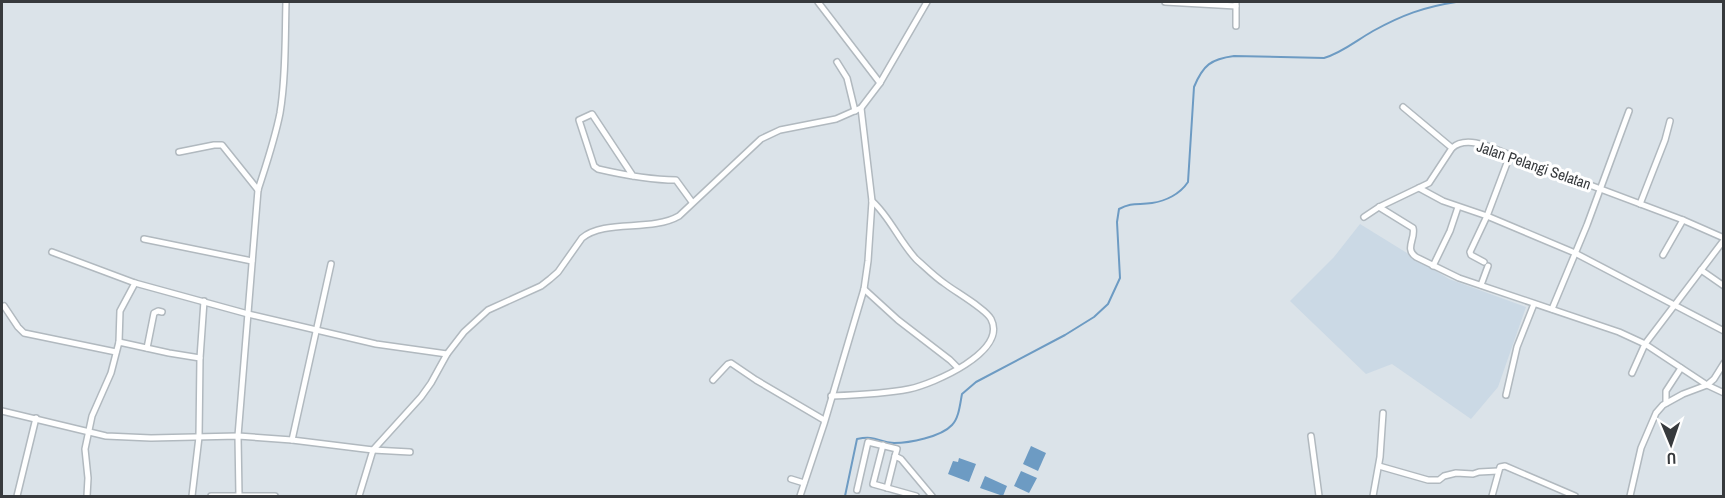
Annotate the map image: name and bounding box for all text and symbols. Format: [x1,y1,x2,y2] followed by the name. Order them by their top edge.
[1474,136,1594,194] street label: Jalan Pelangi Selatan
[1641,414,1701,474] north arrow
[1666,448,1677,470] text: U

